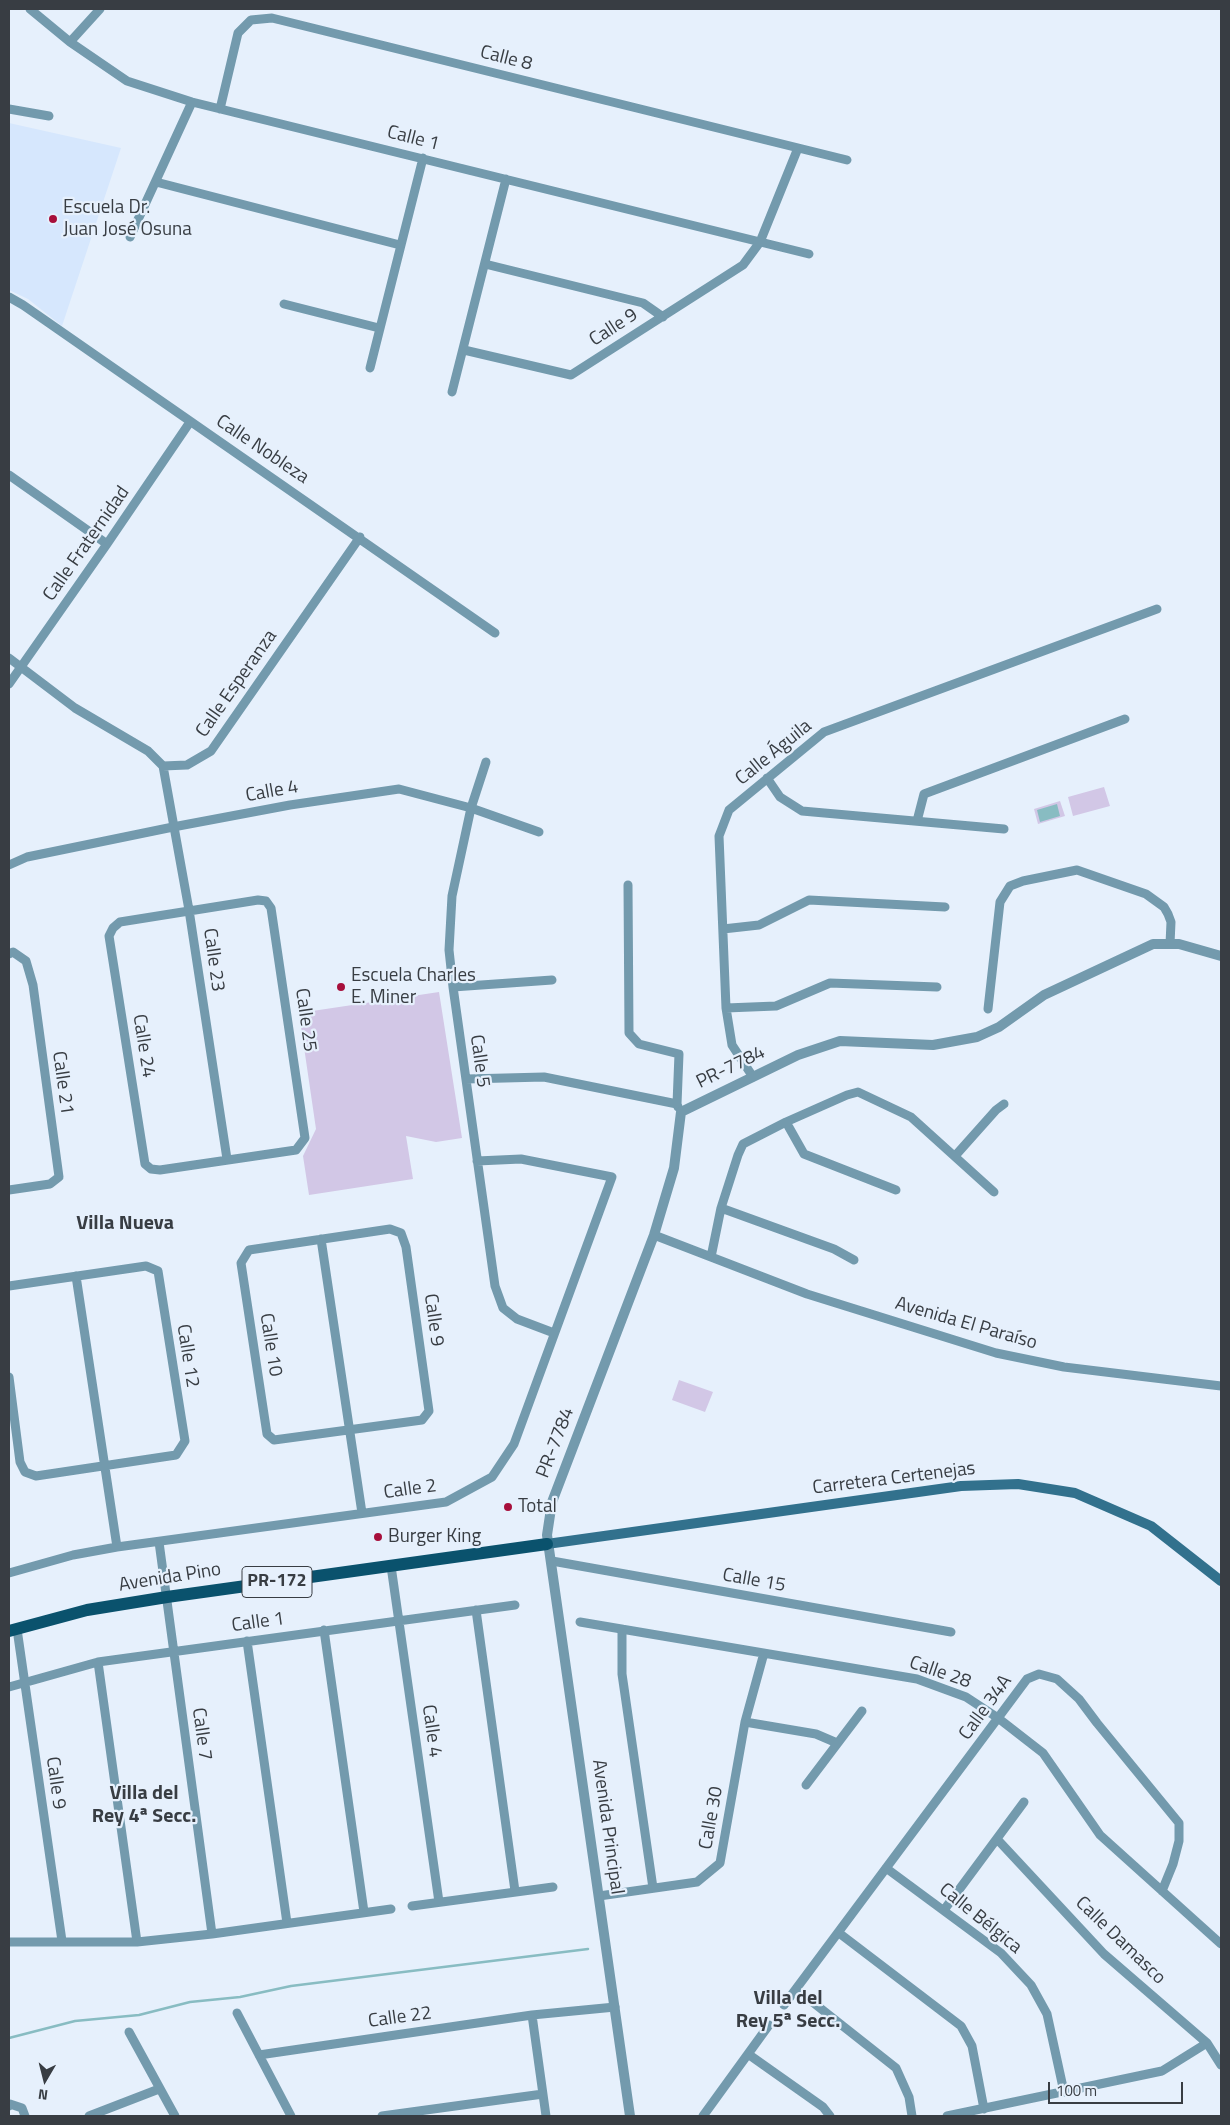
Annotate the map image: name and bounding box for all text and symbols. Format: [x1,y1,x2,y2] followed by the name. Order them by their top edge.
[478,42,534,76] street label: Calle 8
[385,122,441,156] street label: Calle 1
[63,197,192,241] place label: Escuela Dr. Juan José Osuna
[47,213,59,225] marker: Escuela Dr. Juan José Osuna
[586,304,642,352] street label: Calle 9
[211,411,313,489] street label: Calle Nobleza
[39,482,135,606] street label: Calle Fraternidad
[192,626,282,742] street label: Calle Esperanza
[731,715,817,791] street label: Calle Águila
[244,776,300,808] street label: Calle 4
[197,927,229,993] street label: Calle 23
[351,965,476,1009] place label: Escuela Charles E. Miner
[335,981,347,993] marker: Escuela Charles E. Miner
[289,987,321,1053] street label: Calle 25
[127,1013,159,1079] street label: Calle 24
[464,1033,494,1089] street label: Calle 5
[693,1042,769,1094] street label: PR-7784
[46,1050,78,1116] street label: Calle 21
[76,1212,174,1236] district label: Villa Nueva
[418,1292,448,1348] street label: Calle 9
[892,1293,1040,1355] street label: Avenida El Paraíso
[254,1312,286,1378] street label: Calle 10
[171,1323,203,1389] street label: Calle 12
[532,1405,580,1481] street label: PR-7784
[811,1458,977,1500] street label: Carretera Certenejas
[382,1475,438,1505] street label: Calle 2
[518,1496,557,1518] place label: Total
[502,1501,514,1513] marker: Total
[388,1526,481,1548] place label: Burger King
[372,1531,384,1543] marker: Burger King
[117,1559,223,1597] street label: Avenida Pino
[721,1564,787,1598] street label: Calle 15
[242,1566,312,1598] road number: PR-172
[230,1608,286,1638] street label: Calle 1
[906,1652,974,1694] street label: Calle 28
[955,1671,1017,1745] street label: Calle 34A
[416,1703,446,1759] street label: Calle 4
[186,1706,216,1762] street label: Calle 7
[40,1755,70,1811] street label: Calle 9
[586,1758,628,1896] street label: Avenida Principal
[92,1782,196,1829] district label: Villa del Rey 4ª Secc.
[695,1785,729,1851] street label: Calle 30
[934,1879,1026,1959] street label: Calle Bélgica
[1070,1892,1170,1990] street label: Calle Damasco
[736,1987,840,2034] district label: Villa del Rey 5ª Secc.
[367,2002,433,2034] street label: Calle 22
[20,2055,70,2105] north arrow
[1050,2072,1185,2104] scale bar
[1056,2079,1097,2102] text: 100 m
[37,2084,49,2106] text: N

